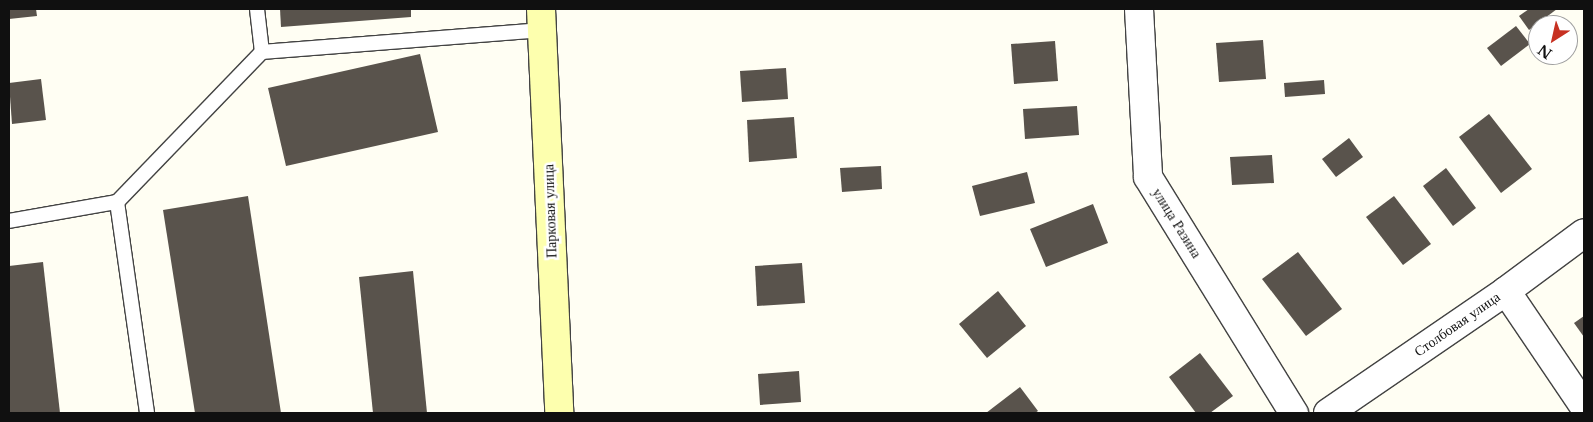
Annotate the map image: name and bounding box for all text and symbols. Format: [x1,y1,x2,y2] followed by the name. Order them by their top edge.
[1528,15,1578,65] north arrow
[1534,40,1556,63] text: N
[540,164,560,258] street label: Парковая улица
[1149,185,1205,261] street label: улица Разина
[1411,288,1503,360] street label: Столбовая улица

